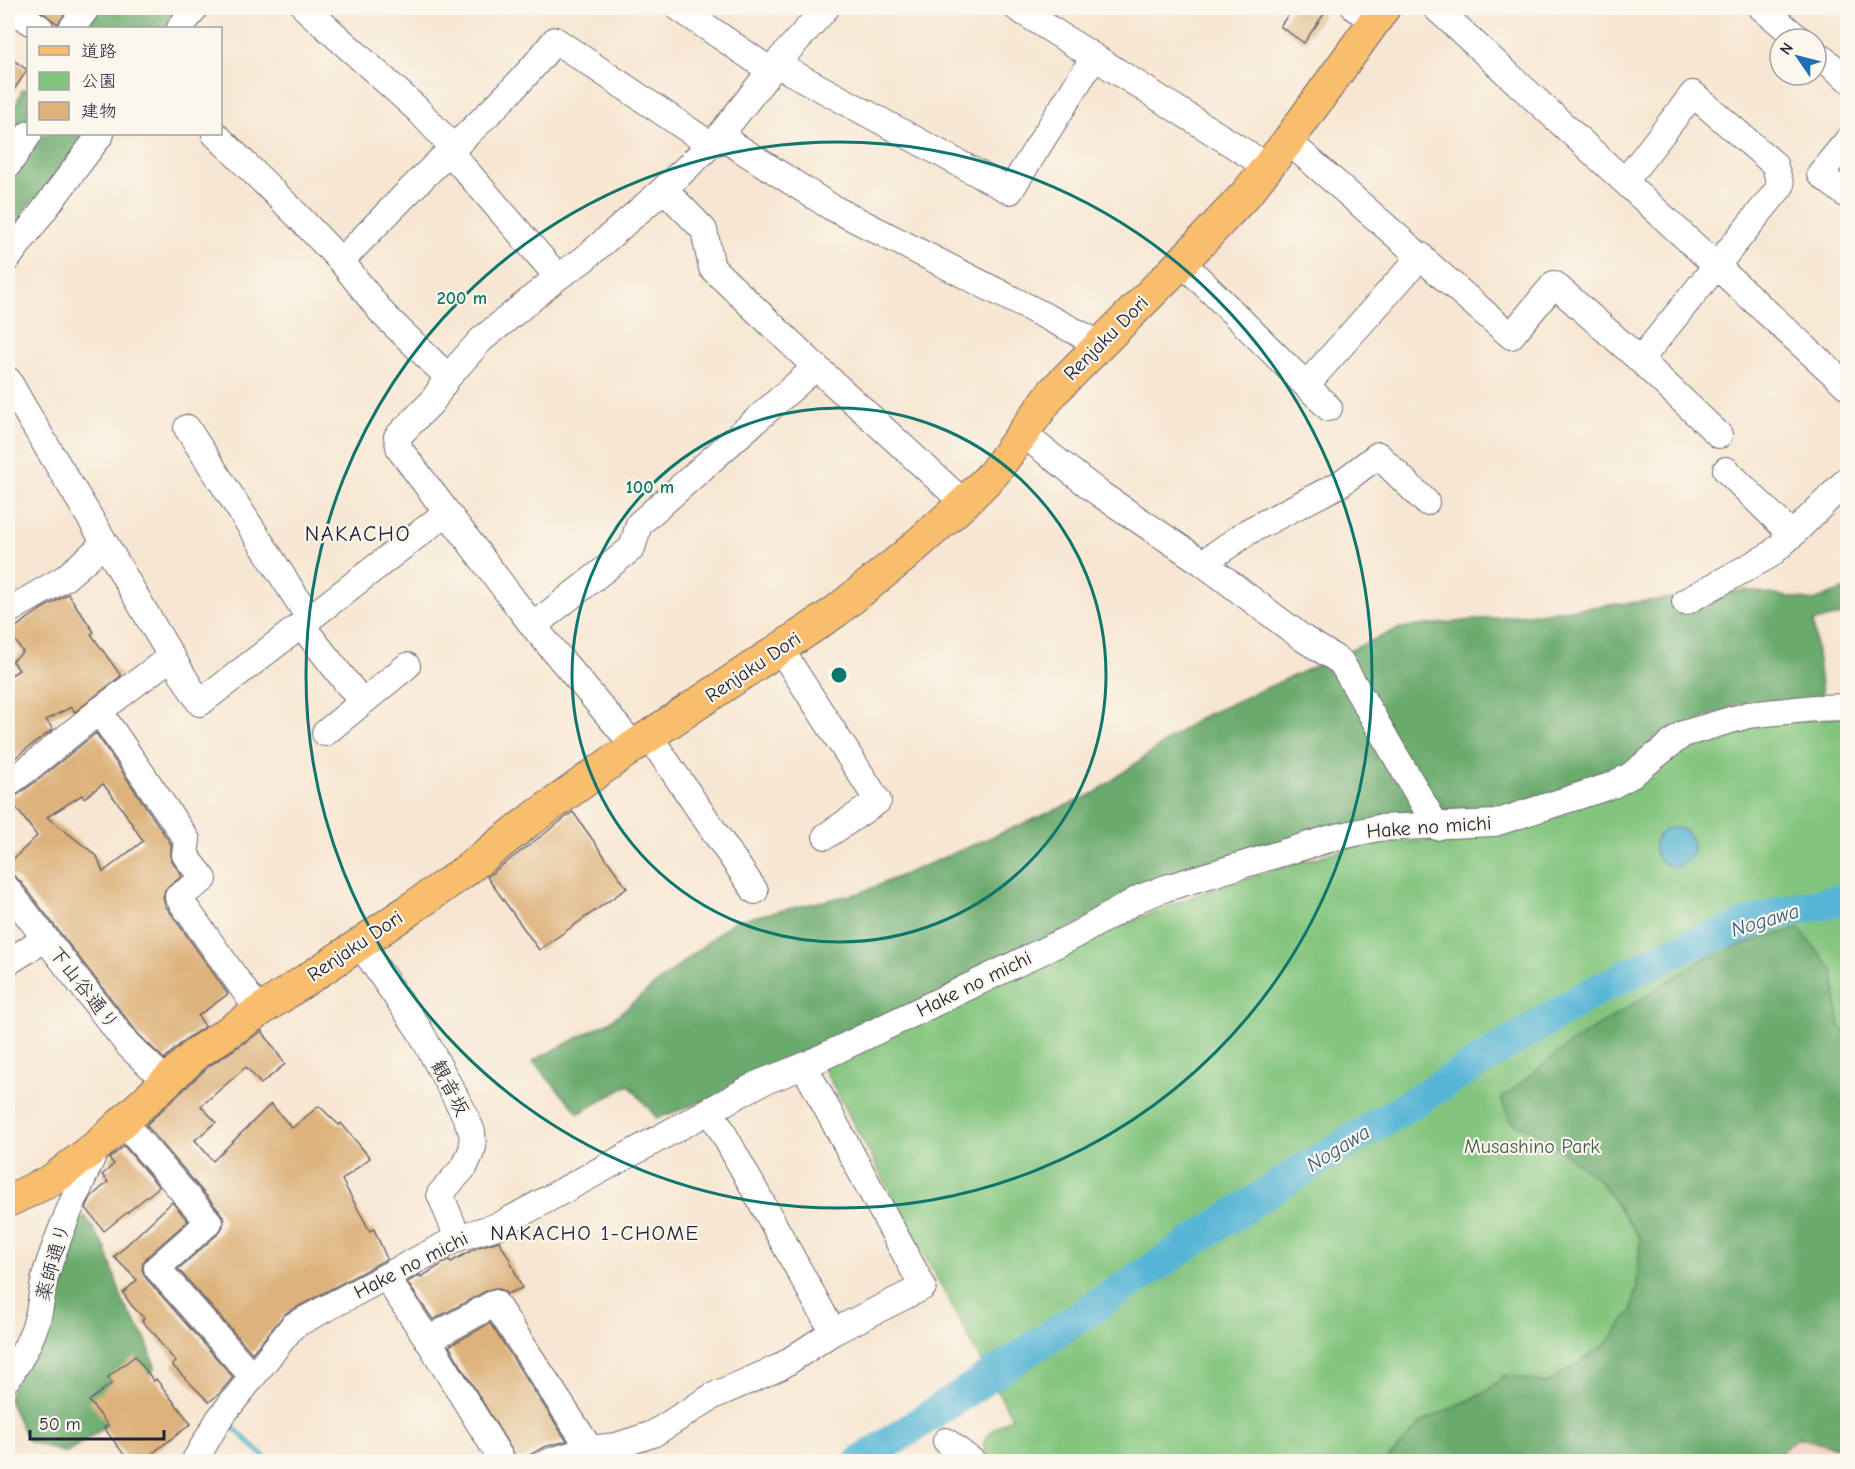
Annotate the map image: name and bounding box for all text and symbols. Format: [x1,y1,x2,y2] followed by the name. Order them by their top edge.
[27,27,222,135] legend
[1768,27,1828,87] north arrow
[1776,40,1797,58] text: N
[81,41,117,62] text: 道路
[81,71,117,92] text: 公園
[81,101,117,122] text: 建物
[437,288,487,309] text: 200 m
[1059,291,1153,385] street label: Renjaku Dori
[626,477,674,498] text: 100 m
[305,521,411,547] district label: NAKACHO
[701,627,805,707] street label: Renjaku Dori
[829,665,849,685] centre of rings
[1366,811,1492,843] street label: Hake no michi
[1728,898,1802,942] water label: Nogawa
[303,906,407,986] street label: Renjaku Dori
[44,942,124,1034] street label: 下山谷通り
[913,946,1035,1022] street label: Hake no michi
[426,1056,474,1120] street label: 観音坂
[1302,1119,1374,1177] water label: Nogawa
[1464,1135,1600,1158] park label: Musashino Park
[31,1220,75,1304] street label: 薬師通り
[490,1221,700,1245] district label: NAKACHO 1-CHOME
[350,1226,472,1304] street label: Hake no michi
[30,1403,164,1441] scale bar
[39,1414,81,1435] text: 50 m

